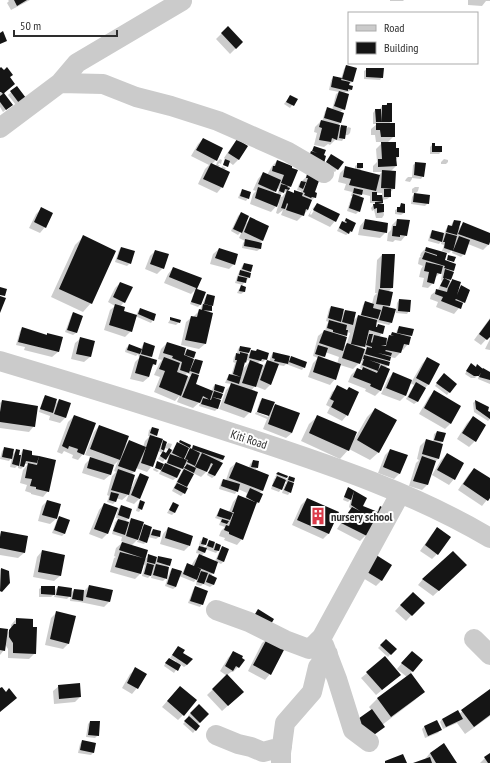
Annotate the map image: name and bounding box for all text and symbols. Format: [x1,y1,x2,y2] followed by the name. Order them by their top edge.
[14,12,117,38] scale bar
[348,12,478,64] legend
[20,18,41,33] text: 50 m
[384,20,404,35] text: Road
[384,40,419,55] text: Building
[229,426,269,452] street label: Kiti Road
[308,506,328,526] building icon: nursery school
[331,509,392,524] place label: nursery school

